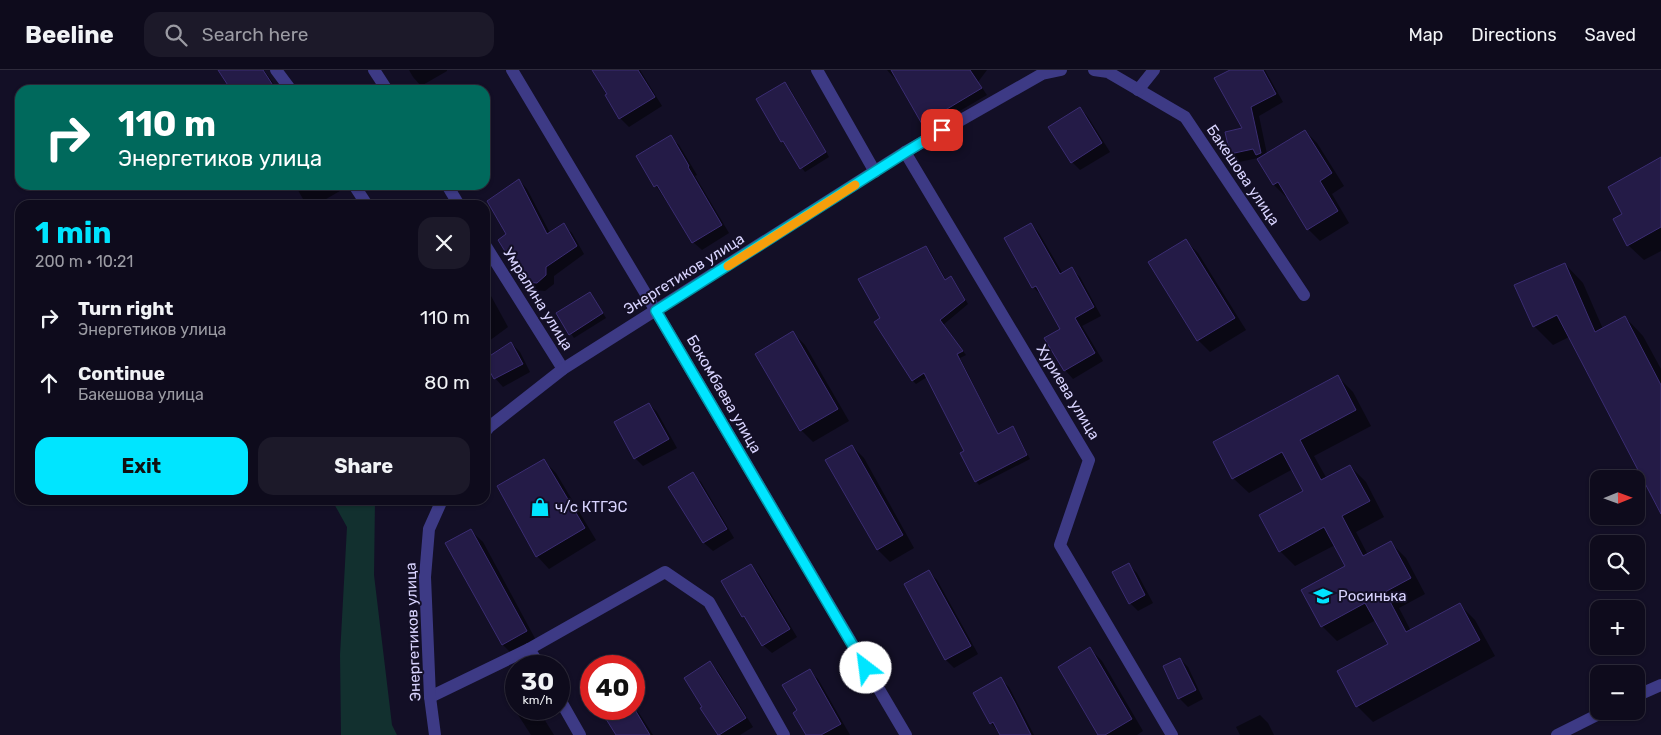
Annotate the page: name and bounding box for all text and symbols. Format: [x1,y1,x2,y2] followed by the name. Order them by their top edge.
[144,12,494,57] search box
[25,21,114,49] text: Beeline
[162,21,190,49] icon: search
[202,23,308,46] text: Search here
[1408,24,1443,46] text: Map
[1471,24,1557,46] text: Directions
[1585,24,1636,46] text: Saved
[118,103,216,145] text: 110 m
[35,105,100,170] icon: right
[921,109,963,151] pin
[928,116,956,144] icon: arrive
[1203,121,1283,229] street label: Бакешова улица
[118,145,322,172] text: Энергетиков улица
[35,215,112,251] text: 1 min
[418,217,470,269] button: close
[620,230,748,318] street label: Энергетиков улица
[499,244,577,354] street label: Умралина улица
[35,252,133,271] text: 200 m · 10:21
[78,297,173,320] text: Turn right
[35,304,63,332] icon: right
[420,306,470,329] text: 110 m
[78,320,226,339] text: Энергетиков улица
[683,332,765,456] street label: Бокомбаева улица
[1033,341,1103,443] street label: Хуриева улица
[78,362,165,385] text: Continue
[35,369,63,397] icon: ahead
[424,371,470,394] text: 80 m
[78,385,204,404] text: Бакешова улица
[35,437,248,495] button: Exit
[258,437,470,495] button: Share
[1590,470,1645,525] north arrow
[1590,470,1645,720] map controls
[529,496,551,518] shop icon: ч/с КТГЭС
[555,498,627,516] place label: ч/с КТГЭС
[1590,535,1645,590] button: search
[402,562,424,702] street label: Энергетиков улица
[1312,585,1334,607] school or university icon: Росинька
[1338,587,1407,605] place label: Росинька
[1590,600,1645,655] button: +
[839,641,891,693] position arrow
[580,655,645,720] speed limit sign: 40
[1590,665,1645,720] button: −
[521,667,554,696] text: 30
[523,693,552,707] text: km/h

